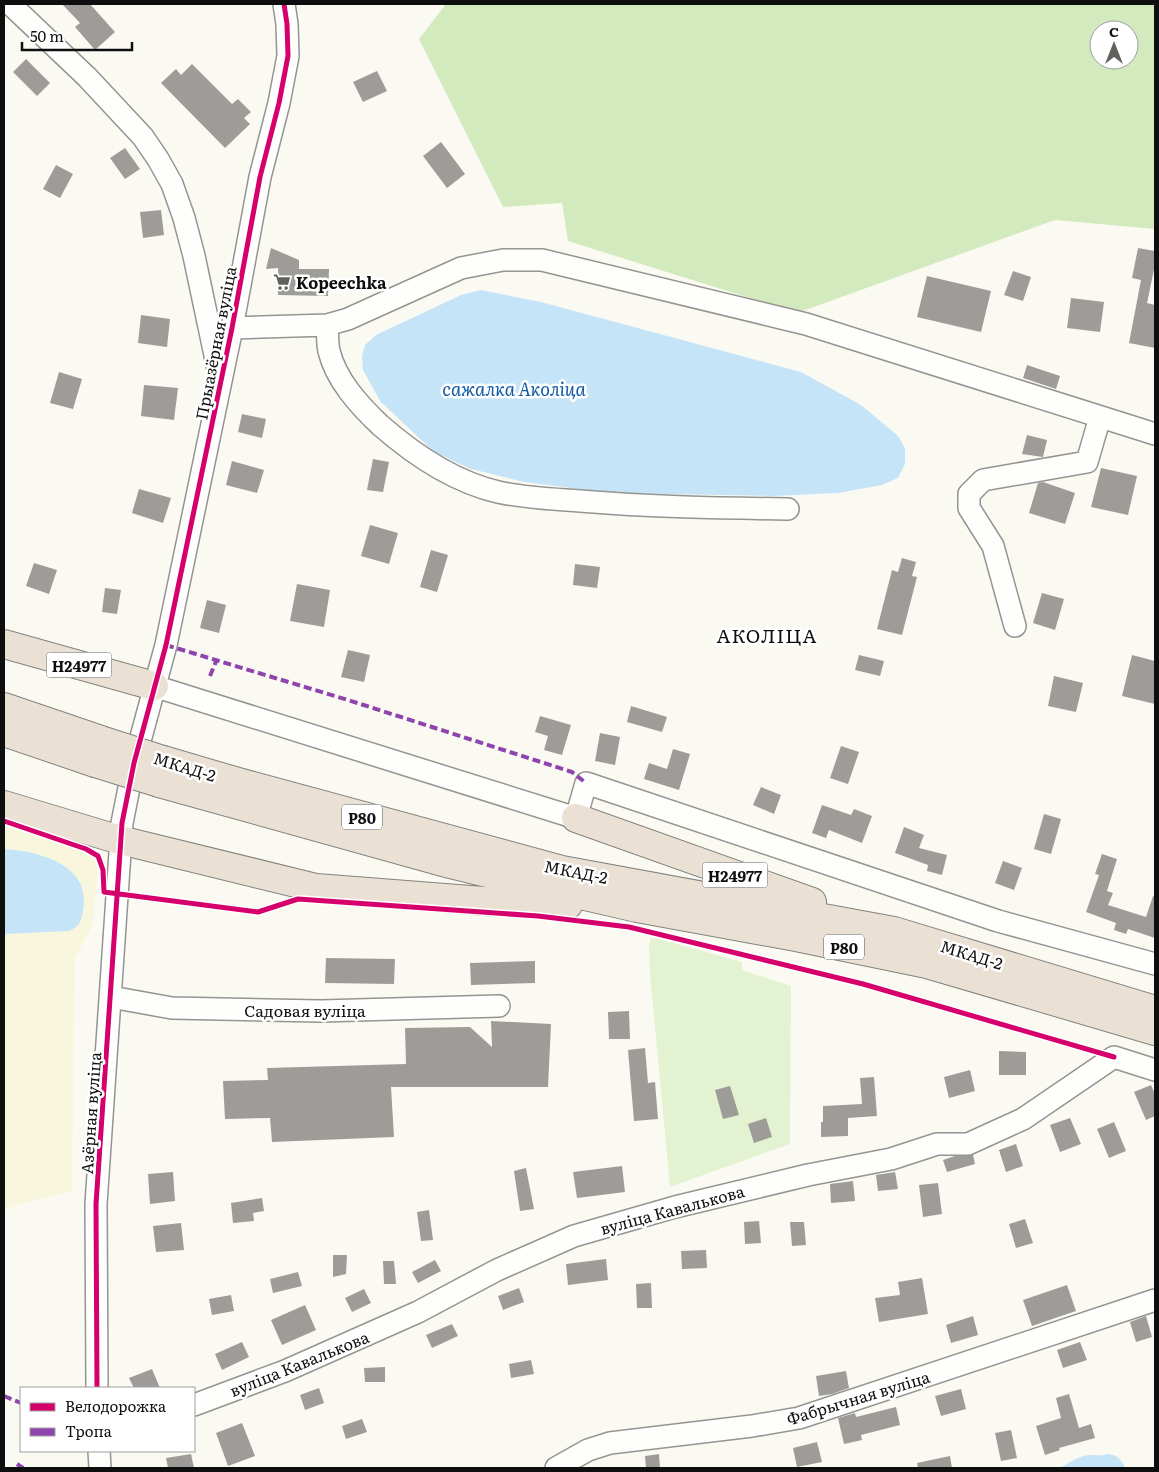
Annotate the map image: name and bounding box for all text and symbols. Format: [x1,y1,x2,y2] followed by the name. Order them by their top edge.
[22,20,132,52] scale bar
[1089,20,1139,70] north arrow
[1109,21,1119,41] text: С
[30,24,64,47] text: 50 m
[188,264,242,422] street label: Прыазёрная вуліца
[296,270,387,294] place label: Kopeechka
[272,272,292,292] supermarket icon: Kopeechka
[442,375,587,402] water label: сажалка Аколіца
[717,621,817,649] district label: АКОЛІЦА
[46,652,112,678] road number: Н24977
[151,745,219,787] street label: МКАД-2
[342,804,382,830] road number: Р80
[542,853,610,889] street label: МКАД-2
[702,862,768,888] road number: Н24977
[938,933,1006,975] street label: МКАД-2
[824,934,864,960] road number: Р80
[244,998,366,1022] street label: Садовая вуліца
[74,1051,106,1175] street label: Азёрная вуліца
[597,1178,747,1240] street label: вуліца Кавалькова
[226,1324,373,1402] street label: вуліца Кавалькова
[783,1364,933,1430] street label: Фабрычная вуліца
[20,1387,195,1452] legend
[65,1394,167,1417] text: Велодорожка
[65,1419,113,1442] text: Тропа

